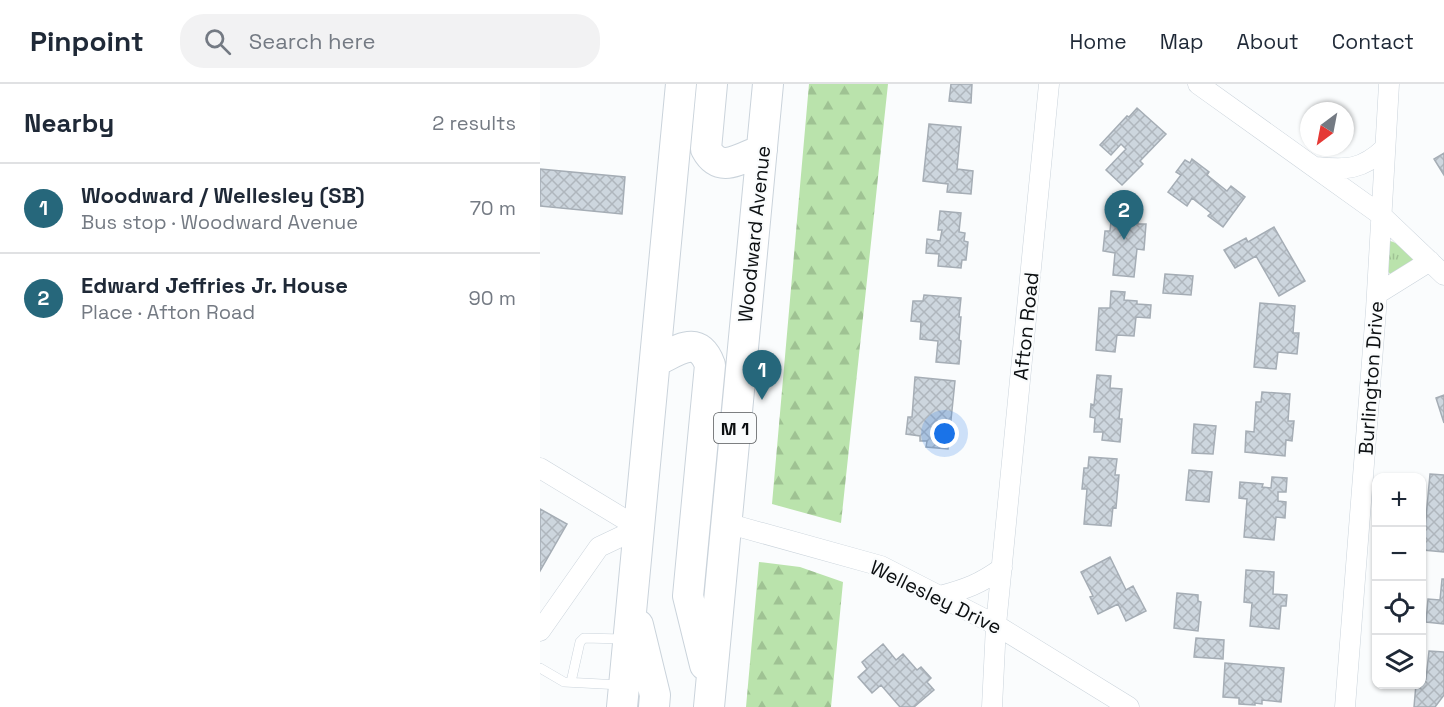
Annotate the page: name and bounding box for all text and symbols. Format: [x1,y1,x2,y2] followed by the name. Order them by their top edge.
[180,14,600,68] search box
[30,23,144,59] text: Pinpoint
[201,25,234,58] icon: search
[249,27,375,55] text: Search here
[1069,28,1127,55] text: Home
[1160,28,1204,55] text: Map
[1237,28,1299,55] text: About
[1332,28,1414,55] text: Contact
[1300,102,1354,156] north arrow
[24,106,114,140] text: Nearby
[432,110,516,136] text: 2 results
[732,144,776,324] street label: Woodward Avenue
[81,181,365,209] text: Woodward / Wellesley (SB)
[1104,190,1144,240] pin: 2
[39,195,48,221] text: 1
[470,195,516,221] text: 70 m
[81,209,358,235] text: Bus stop · Woodward Avenue
[81,271,348,299] text: Edward Jeffries Jr. House
[1007,271,1045,381] street label: Afton Road
[38,285,49,311] text: 2
[469,285,516,311] text: 90 m
[81,299,255,325] text: Place · Afton Road
[1353,300,1389,456] street label: Burlington Drive
[742,350,782,400] pin: 1
[714,413,756,443] road number: M 1
[930,419,959,448] your location
[1372,473,1426,689] map controls
[1372,473,1426,527] button: +
[1372,527,1426,581] button: −
[866,554,1006,640] street label: Wellesley Drive
[1372,581,1426,635] button: locate
[1372,635,1426,689] button: layers

